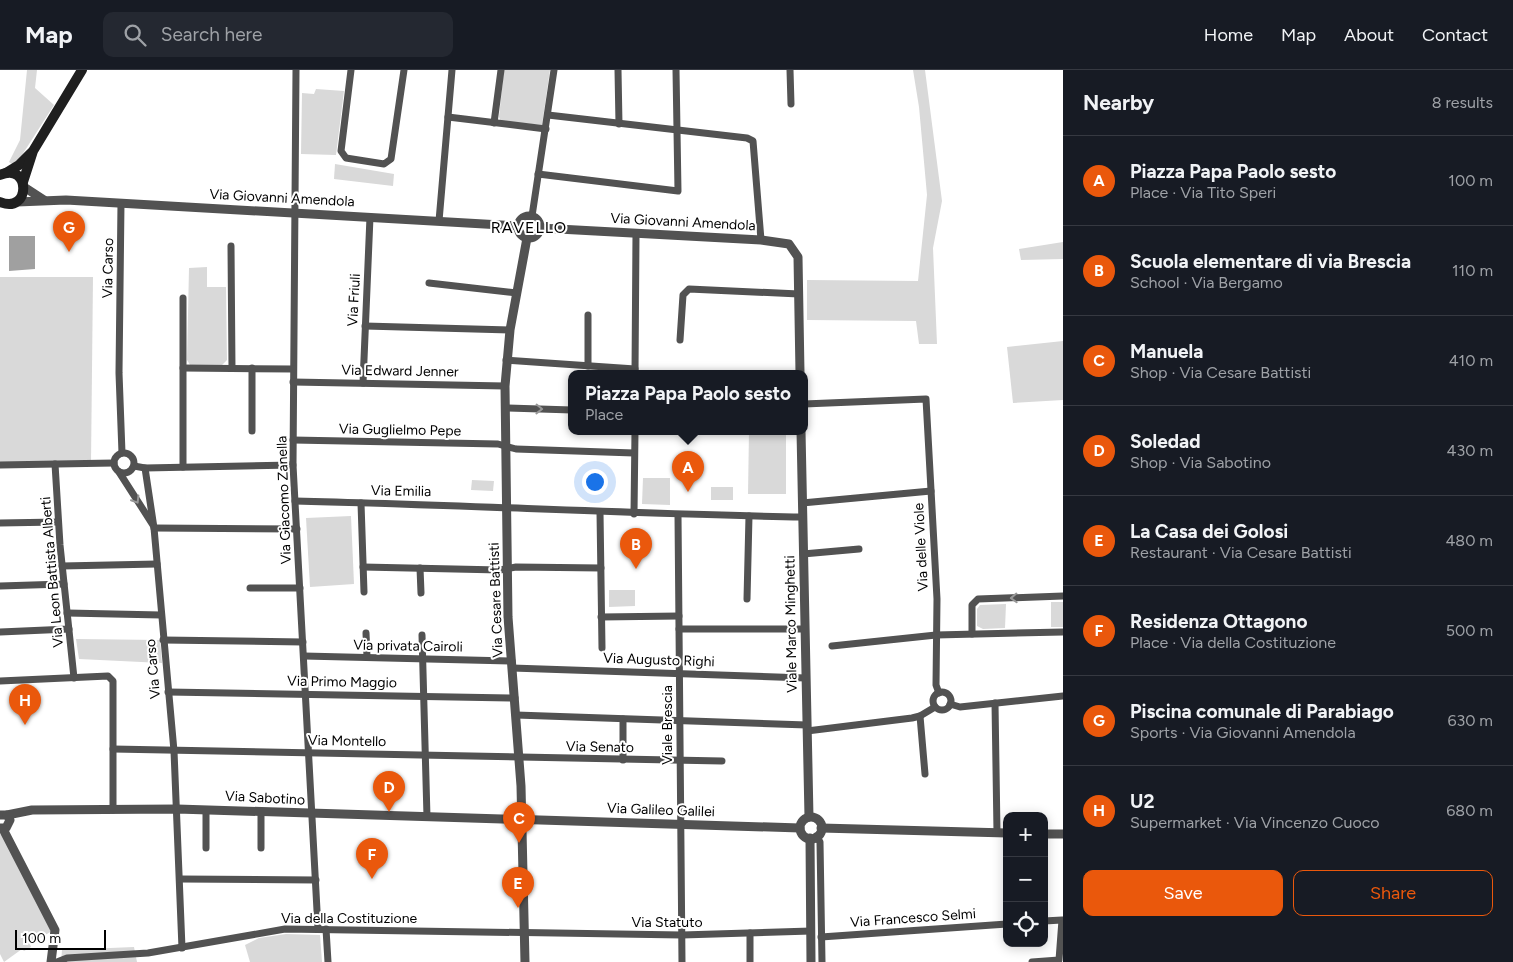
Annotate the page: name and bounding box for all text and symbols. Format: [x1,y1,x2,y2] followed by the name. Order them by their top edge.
[103,12,453,57] search box
[25,20,73,49] text: Map
[121,21,149,49] icon: search
[161,23,262,46] text: Search here
[1204,24,1253,46] text: Home
[1281,24,1316,46] text: Map
[1344,24,1394,46] text: About
[1422,24,1488,46] text: Contact
[1083,90,1154,115] text: Nearby
[1432,93,1493,112] text: 8 results
[1130,160,1336,183] text: Piazza Papa Paolo sesto
[1093,171,1105,190] text: A
[1448,171,1493,190] text: 100 m
[1130,183,1276,202] text: Place · Via Tito Speri
[209,186,355,210] street label: Via Giovanni Amendola
[610,210,756,234] street label: Via Giovanni Amendola
[53,211,85,252] pin: G
[491,218,567,237] district label: RAVELLO
[99,238,117,298] street label: Via Carso
[1130,250,1411,273] text: Scuola elementare di via Brescia
[1094,261,1104,280] text: B
[1452,261,1493,280] text: 110 m
[344,273,364,327] street label: Via Friuli
[1130,273,1283,292] text: School · Via Bergamo
[1130,340,1203,363] text: Manuela
[1093,351,1105,370] text: C
[1449,351,1493,370] text: 410 m
[341,361,459,381] street label: Via Edward Jenner
[1130,363,1311,382] text: Shop · Via Cesare Battisti
[568,370,808,435] popup
[585,382,791,405] text: Piazza Papa Paolo sesto
[536,404,543,414] one-way arrow
[585,405,623,424] text: Place
[339,420,462,440] street label: Via Guglielmo Pepe
[1130,430,1201,453] text: Soledad
[273,435,295,565] street label: Via Giacomo Zanella
[1093,441,1105,460] text: D
[1447,441,1493,460] text: 430 m
[672,451,704,492] pin: A
[1130,453,1271,472] text: Shop · Via Sabotino
[582,469,608,495] your location
[371,482,431,500] street label: Via Emilia
[130,495,140,504] one-way arrow
[37,496,67,648] street label: Via Leon Battista Alberti
[910,502,932,592] street label: Via delle Viole
[1130,520,1288,543] text: La Casa dei Golosi
[620,528,652,569] pin: B
[1094,531,1104,550] text: E
[1445,531,1493,550] text: 480 m
[485,542,507,658] street label: Via Cesare Battisti
[1130,543,1352,562] text: Restaurant · Via Cesare Battisti
[781,555,801,693] street label: Viale Marco Minghetti
[1010,593,1018,603] one-way arrow
[1130,610,1307,633] text: Residenza Ottagono
[1095,621,1103,640] text: F
[1446,621,1493,640] text: 500 m
[1130,633,1336,652] text: Place · Via della Costituzione
[353,637,463,655] street label: Via privata Cairoli
[142,638,164,700] street label: Via Carso
[603,650,715,670] street label: Via Augusto Righi
[287,673,397,691] street label: Via Primo Maggio
[9,684,41,725] pin: H
[659,685,676,765] street label: Viale Brescia
[1130,700,1394,723] text: Piscina comunale di Parabiago
[1093,711,1105,730] text: G
[1447,711,1493,730] text: 630 m
[1130,723,1356,742] text: Sports · Via Giovanni Amendola
[308,732,386,750] street label: Via Montello
[566,738,634,756] street label: Via Senato
[373,771,405,812] pin: D
[225,787,305,809] street label: Via Sabotino
[1130,790,1154,813] text: U2
[607,800,715,820] street label: Via Galileo Galilei
[1093,801,1105,820] text: H
[1446,801,1493,820] text: 680 m
[503,802,535,843] pin: C
[1003,812,1048,947] map controls
[1003,812,1048,857] button: +
[1130,813,1380,832] text: Supermarket · Via Vincenzo Cuoco
[356,838,388,879] pin: F
[1003,857,1048,902] button: −
[502,867,534,908] pin: E
[1083,870,1283,916] button: Save
[1293,870,1493,916] button: Share
[1003,902,1048,947] button: locate
[850,905,976,931] street label: Via Francesco Selmi
[281,910,417,927] street label: Via della Costituzione
[631,914,703,931] street label: Via Statuto
[15,927,106,950] scale bar
[22,930,61,947] text: 100 m

